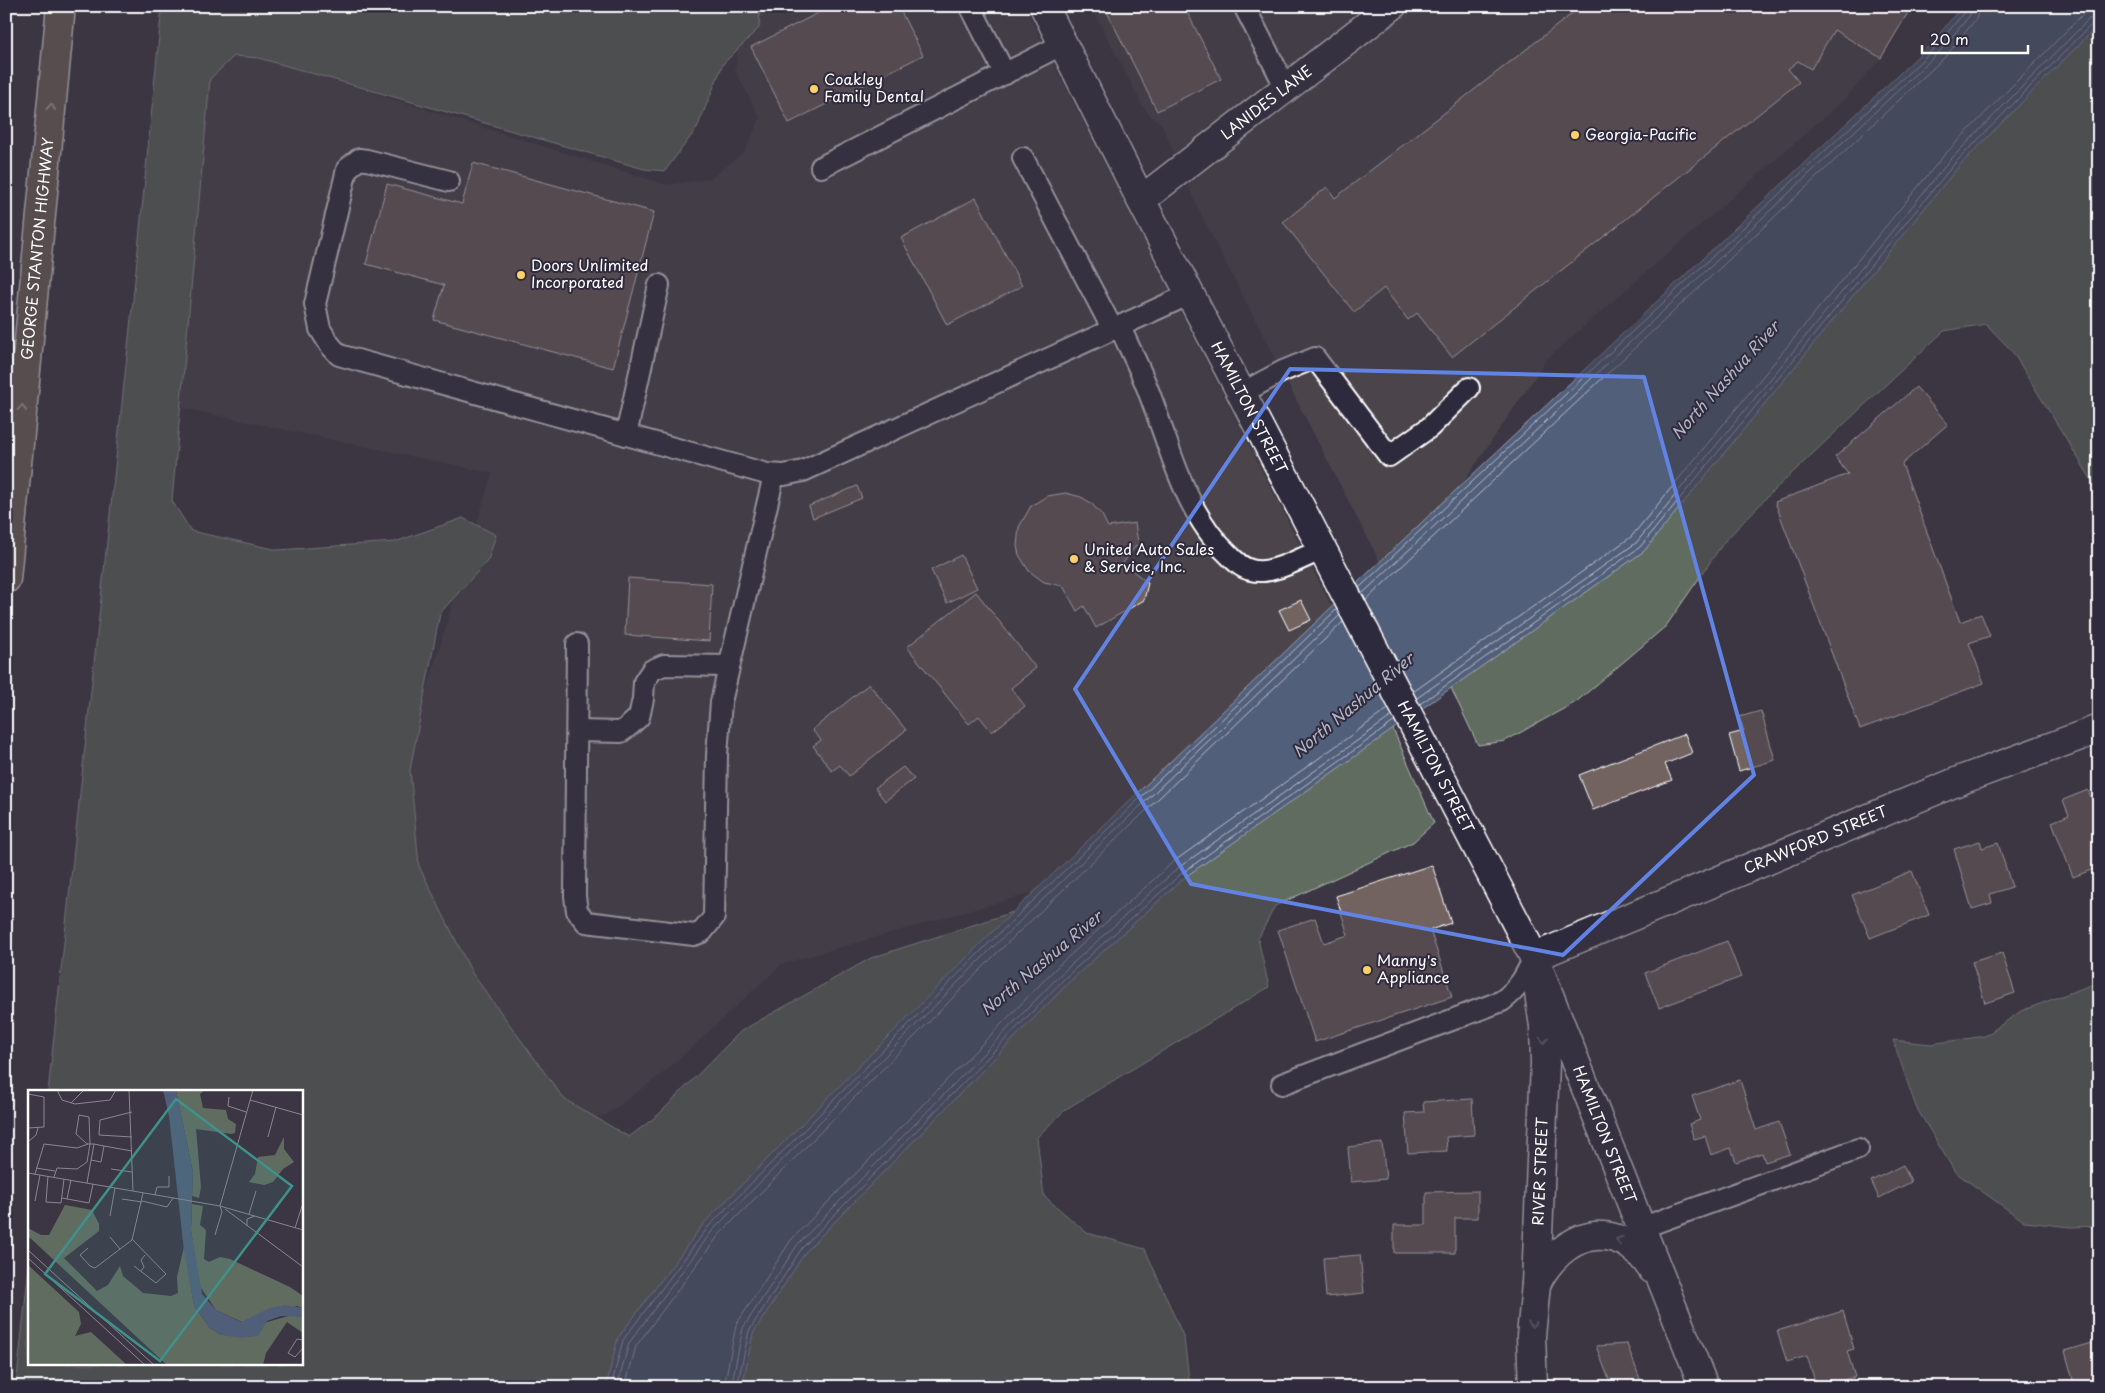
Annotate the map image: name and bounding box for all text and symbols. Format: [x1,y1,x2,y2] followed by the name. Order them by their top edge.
[1922,22,2029,54] scale bar
[1930,27,1969,50] text: 20 m
[1215,59,1317,144] street label: LANIDES LANE
[824,67,924,107] place label: Coakley Family Dental
[808,83,820,95] marker: Coakley Family Dental
[46,103,57,111] one-way arrow
[1585,122,1697,145] place label: Georgia-Pacific
[1569,129,1581,141] marker: Georgia-Pacific
[14,136,58,361] street label: GEORGE STANTON HIGHWAY
[531,253,648,293] place label: Doors Unlimited Incorporated
[515,269,527,281] marker: Doors Unlimited Incorporated
[1665,313,1786,444] water label: North Nashua River
[1206,337,1294,478] street label: HAMILTON STREET
[17,404,28,412] one-way arrow
[1084,537,1214,577] place label: United Auto Sales & Service, Inc.
[1068,553,1080,565] marker: United Auto Sales & Service, Inc.
[1286,644,1420,762] water label: North Nashua River
[1393,696,1481,837] street label: HAMILTON STREET
[1740,798,1891,879] street label: CRAWFORD STREET
[974,902,1108,1020] water label: North Nashua River
[1377,948,1450,988] place label: Manny's Appliance
[1361,964,1373,976] marker: Manny's Appliance
[1539,1036,1549,1044] one-way arrow
[1568,1062,1644,1207] street label: HAMILTON STREET
[28,1090,302,1366] inset map
[1525,1116,1553,1226] street label: RIVER STREET
[1615,1236,1624,1246] one-way arrow
[1527,1321,1538,1329] one-way arrow

